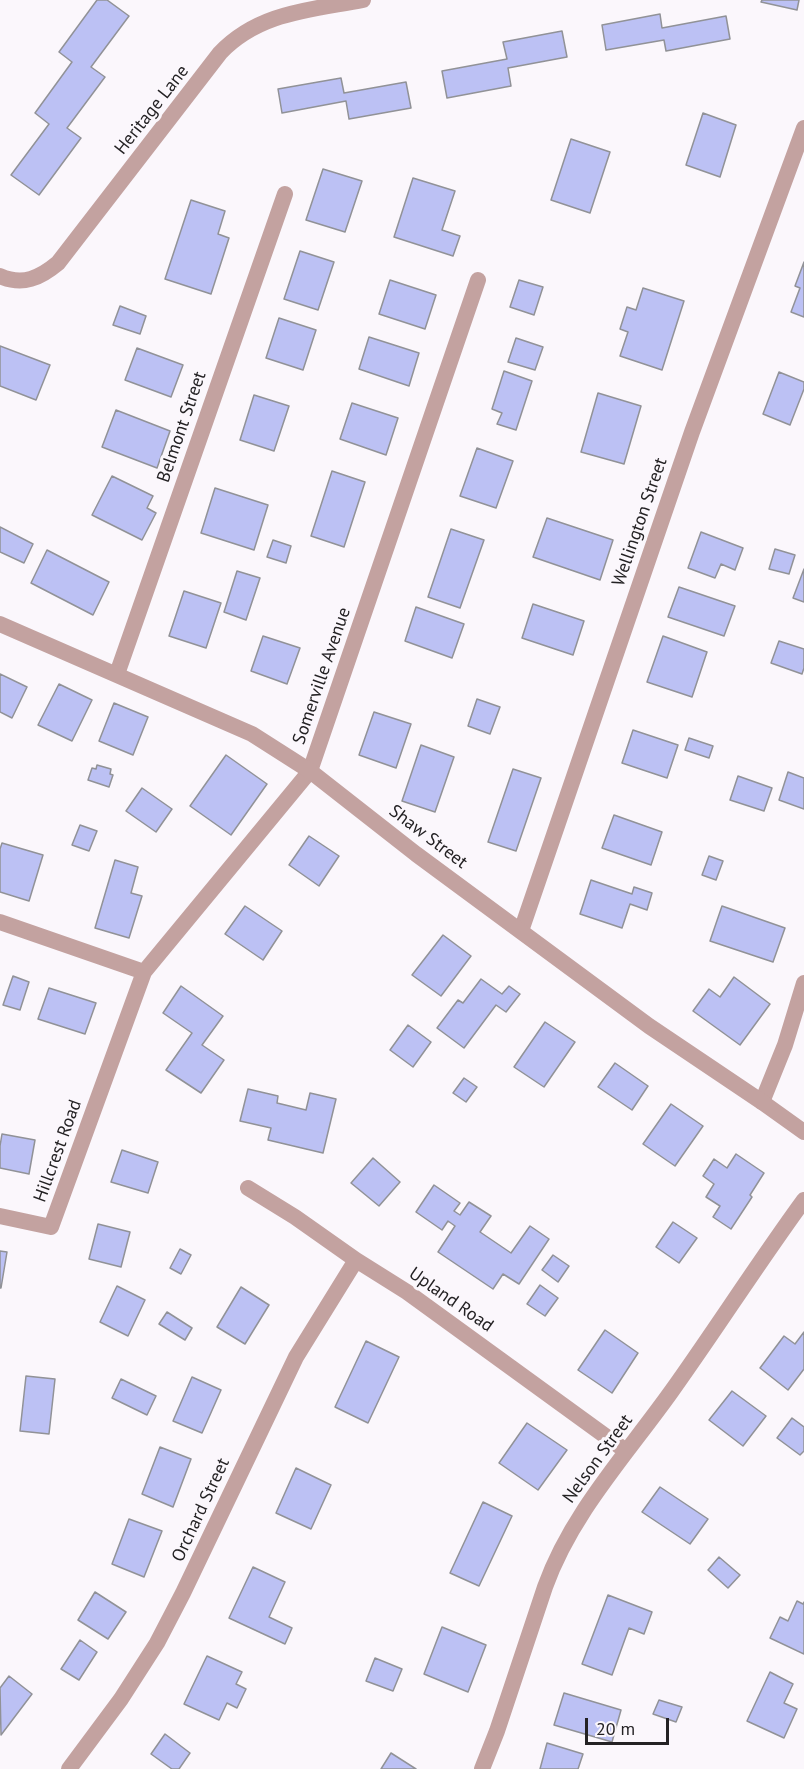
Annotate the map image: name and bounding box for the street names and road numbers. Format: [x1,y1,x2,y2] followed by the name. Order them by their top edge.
[110,61,194,159] street label: Heritage Lane
[153,369,211,485] street label: Belmont Street
[608,455,672,589] street label: Wellington Street
[288,605,356,747] street label: Somerville Avenue
[385,801,471,873] street label: Shaw Street
[29,1097,87,1205] street label: Hillcrest Road
[405,1263,497,1337] street label: Upland Road
[559,1410,637,1508] street label: Nelson Street
[168,1455,234,1565] street label: Orchard Street

